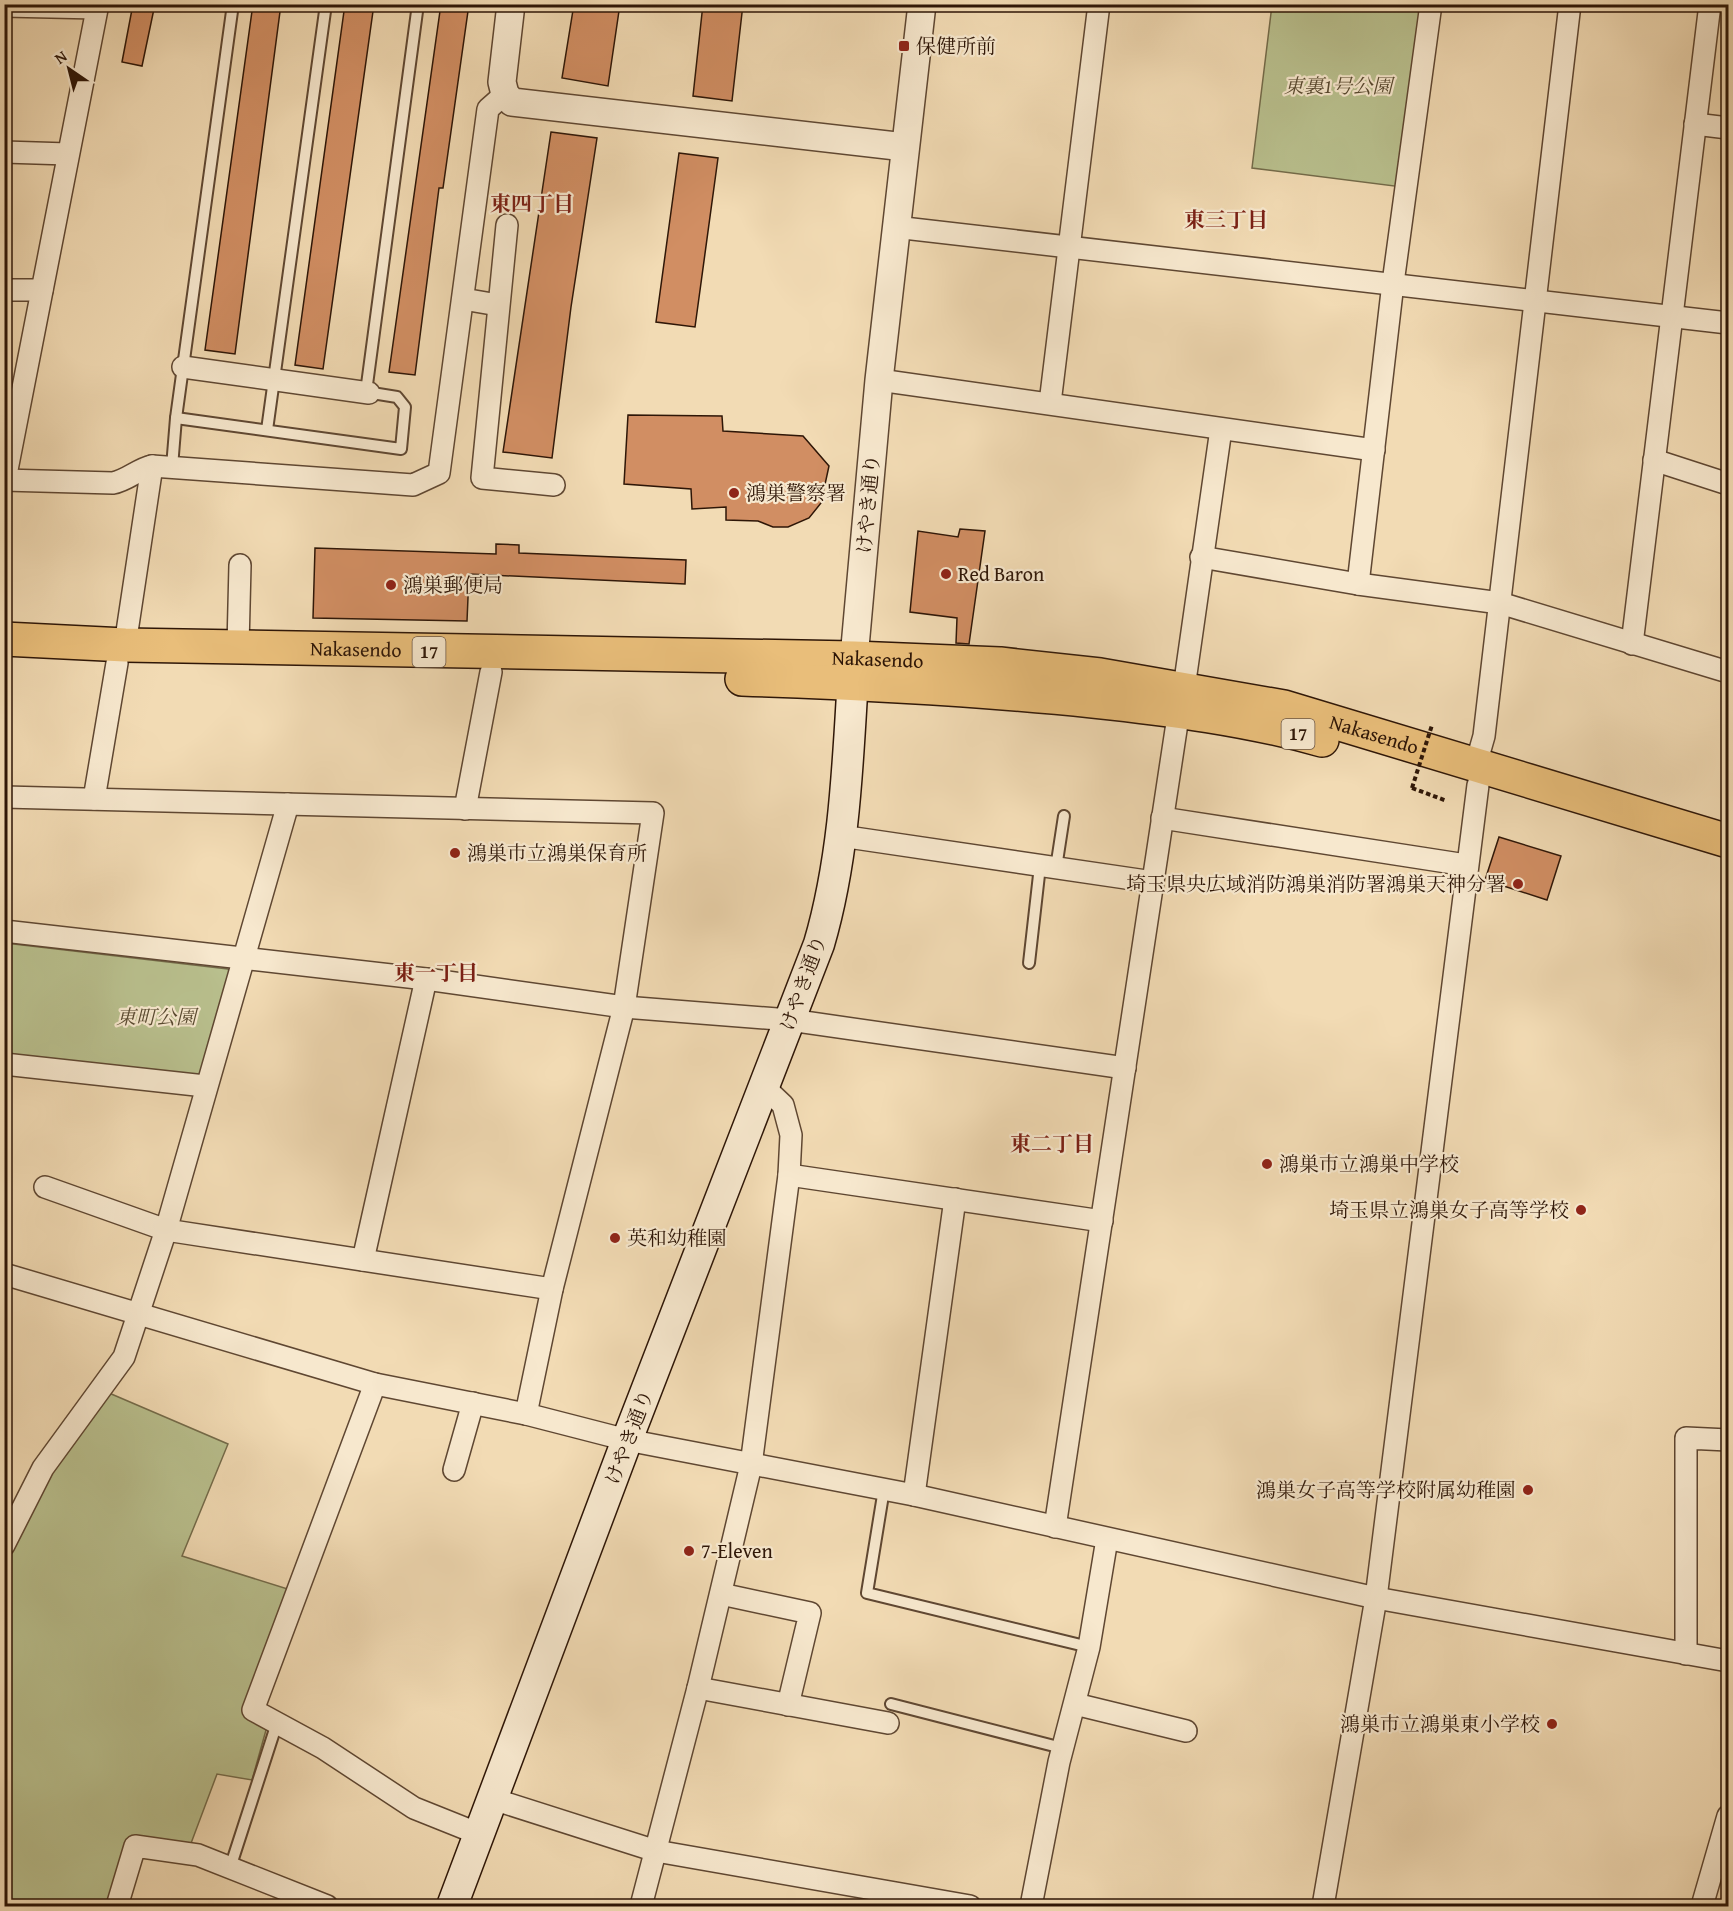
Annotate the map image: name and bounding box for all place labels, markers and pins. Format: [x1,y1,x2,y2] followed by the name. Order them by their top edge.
[916,31,996,60] place label: 保健所前
[897,39,911,53] marker: 保健所前
[746,478,846,507] place label: 鴻巣警察署
[727,486,741,500] marker: 鴻巣警察署
[958,559,1044,588] place label: Red Baron
[939,567,953,581] marker: Red Baron
[403,570,503,599] place label: 鴻巣郵便局
[384,578,398,592] marker: 鴻巣郵便局
[467,838,647,867] place label: 鴻巣市立鴻巣保育所
[448,846,462,860] marker: 鴻巣市立鴻巣保育所
[1126,869,1506,898] place label: 埼玉県央広域消防鴻巣消防署鴻巣天神分署
[1511,877,1525,891] marker: 埼玉県央広域消防鴻巣消防署鴻巣天神分署
[1279,1149,1459,1178] place label: 鴻巣市立鴻巣中学校
[1260,1157,1274,1171] marker: 鴻巣市立鴻巣中学校
[1329,1195,1569,1224] place label: 埼玉県立鴻巣女子高等学校
[1574,1203,1588,1217] marker: 埼玉県立鴻巣女子高等学校
[627,1223,727,1252] place label: 英和幼稚園
[608,1231,622,1245] marker: 英和幼稚園
[1256,1475,1516,1504] place label: 鴻巣女子高等学校附属幼稚園
[1521,1483,1535,1497] marker: 鴻巣女子高等学校附属幼稚園
[701,1536,773,1565] place label: 7-Eleven
[682,1544,696,1558] marker: 7-Eleven
[1340,1709,1540,1738] place label: 鴻巣市立鴻巣東小学校
[1545,1717,1559,1731] marker: 鴻巣市立鴻巣東小学校

